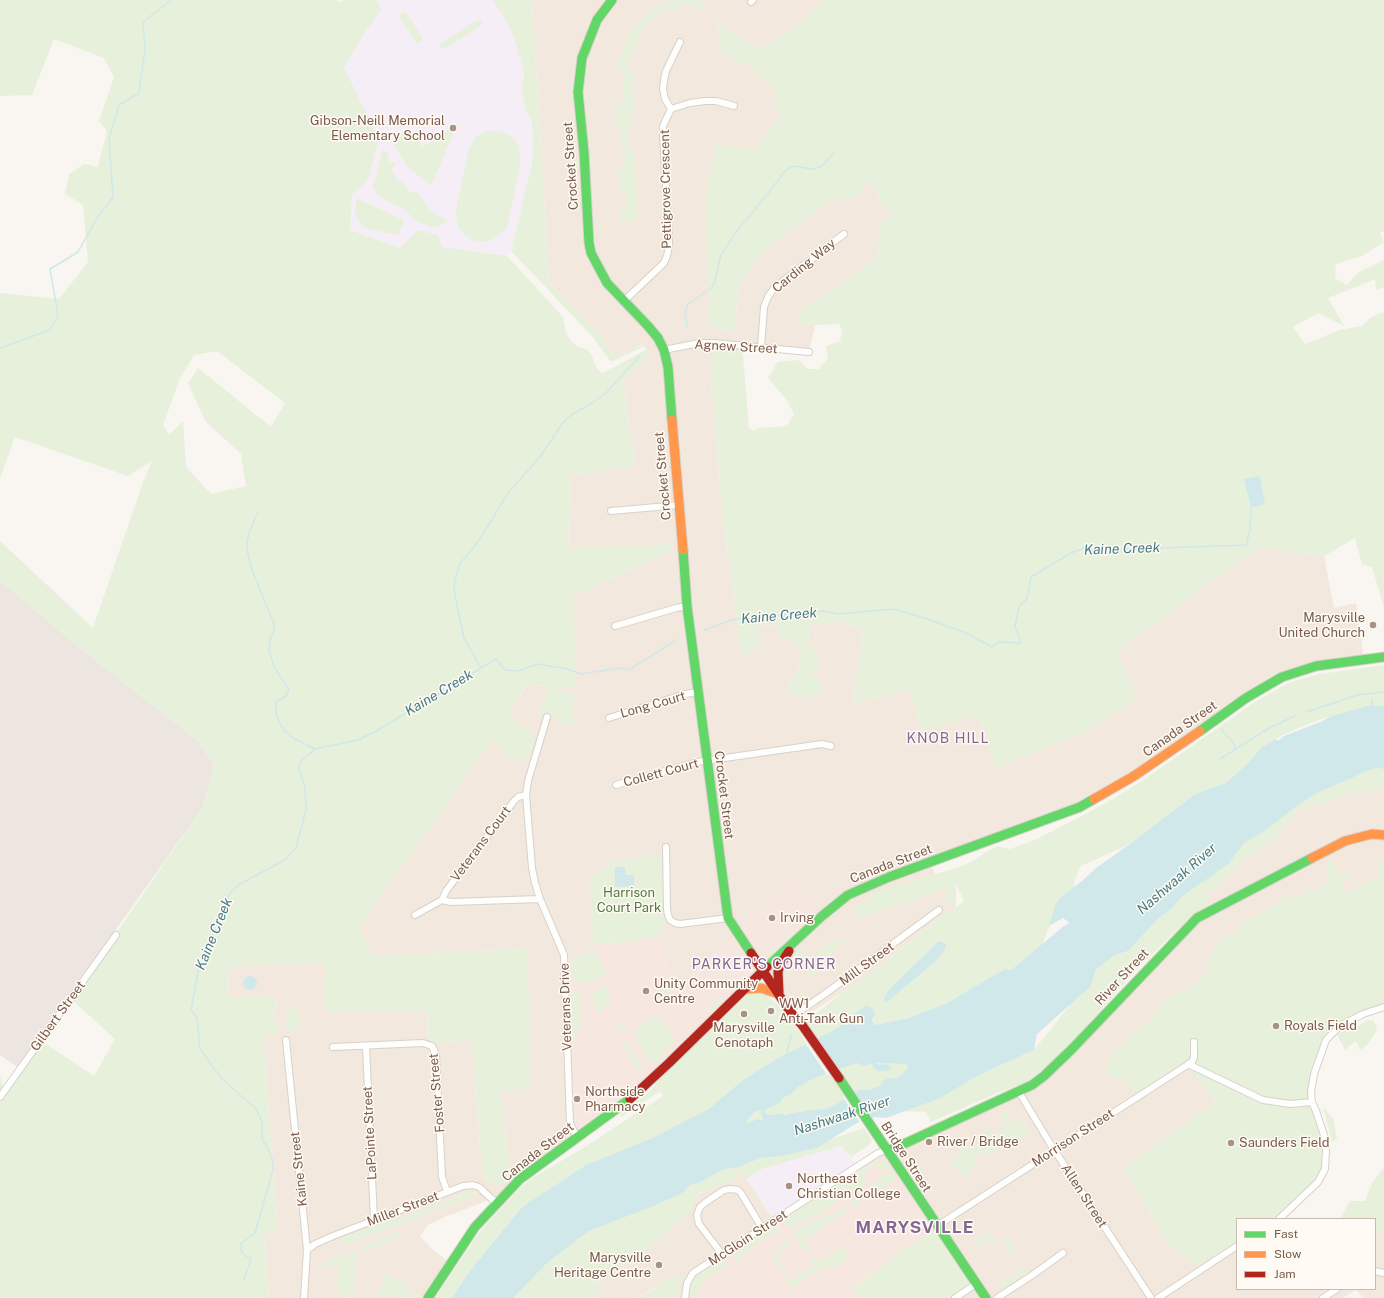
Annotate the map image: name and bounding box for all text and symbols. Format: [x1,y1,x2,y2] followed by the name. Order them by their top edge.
[310,113,445,144] place label: Gibson-Neill Memorial Elementary School
[560,121,582,211] street label: Crocket Street
[448,123,458,133] marker: Gibson-Neill Memorial Elementary School
[657,129,675,249] street label: Pettigrove Crescent
[769,236,839,296] street label: Carding Way
[694,337,778,357] street label: Agnew Street
[651,431,675,521] street label: Crocket Street
[1084,539,1160,559] water label: Kaine Creek
[740,604,818,628] water label: Kaine Creek
[1278,610,1365,641] place label: Marysville United Church
[1368,620,1378,630] marker: Marysville United Church
[402,666,476,720] water label: Kaine Creek
[619,688,687,722] street label: Long Court
[1140,698,1220,760] street label: Canada Street
[906,731,990,747] district label: KNOB HILL
[711,750,737,840] street label: Crocket Street
[622,755,700,791] street label: Collett Court
[448,803,514,885] street label: Veterans Court
[1134,840,1220,918] water label: Nashwaak River
[848,841,934,887] street label: Canada Street
[597,885,661,916] park label: Harrison Court Park
[192,896,236,972] water label: Kaine Creek
[780,910,814,926] place label: Irving
[767,913,777,923] marker: Irving
[837,939,897,989] street label: Mill Street
[1092,945,1152,1009] street label: River Street
[692,957,836,973] district label: PARKER'S CORNER
[557,963,575,1051] street label: Veterans Drive
[654,976,758,1007] place label: Unity Community Centre
[27,978,89,1054] street label: Gilbert Street
[641,986,651,996] marker: Unity Community Centre
[779,996,864,1027] place label: WW1 Anti-Tank Gun
[766,1006,776,1016] marker: WW1 Anti-Tank Gun
[739,1009,749,1019] marker: Marysville Cenotaph
[1284,1018,1357,1034] place label: Royals Field
[713,1020,775,1051] place label: Marysville Cenotaph
[1271,1021,1281,1031] marker: Royals Field
[426,1053,448,1133] street label: Foster Street
[585,1084,645,1115] place label: Northside Pharmacy
[360,1086,380,1180] street label: LaPointe Street
[792,1093,892,1139] water label: Nashwaak River
[572,1094,582,1104] marker: Northside Pharmacy
[1029,1106,1117,1170] street label: Morrison Street
[499,1119,577,1185] street label: Canada Street
[877,1119,935,1195] street label: Bridge Street
[287,1131,311,1207] street label: Kaine Street
[937,1134,1019,1150] place label: River / Bridge
[1239,1135,1330,1151] place label: Saunders Field
[924,1137,934,1147] marker: River / Bridge
[1226,1138,1236,1148] marker: Saunders Field
[1058,1161,1110,1231] street label: Allen Street
[797,1171,900,1202] place label: Northeast Christian College
[784,1181,794,1191] marker: Northeast Christian College
[365,1188,441,1230] street label: Miller Street
[706,1207,790,1269] street label: McGloin Street
[856,1218,974,1238] district label: MARYSVILLE
[1236,1218,1376,1290] legend
[1274,1227,1298,1241] text: Fast
[1274,1247,1301,1261] text: Slow
[554,1250,651,1281] place label: Marysville Heritage Centre
[654,1260,664,1270] marker: Marysville Heritage Centre
[1274,1267,1296,1281] text: Jam

